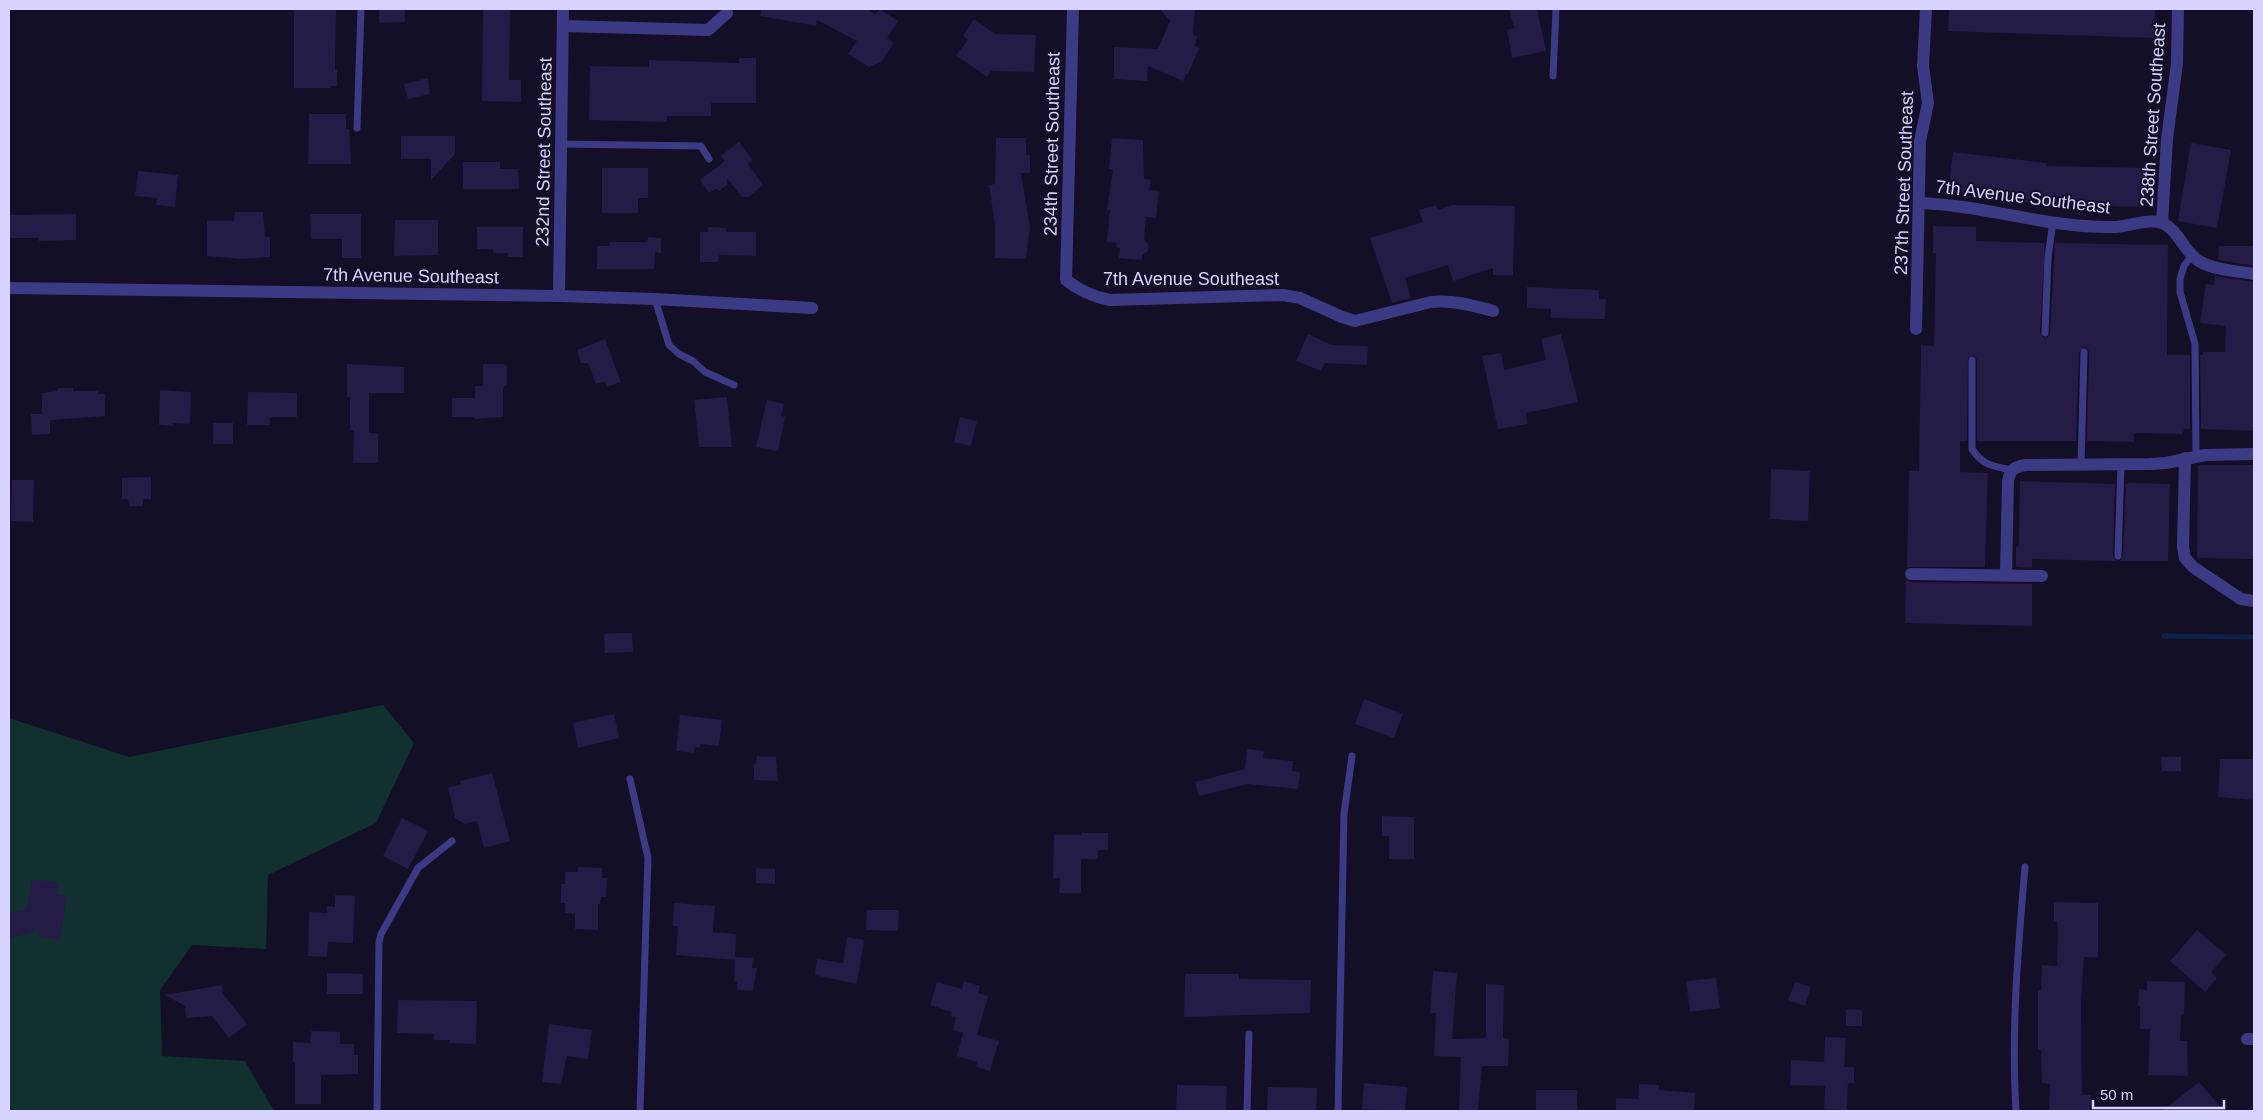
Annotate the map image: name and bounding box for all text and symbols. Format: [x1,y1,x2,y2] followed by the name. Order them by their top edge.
[2137,22,2169,208] street label: 238th Street Southeast
[1040,52,1064,236] street label: 234th Street Southeast
[532,57,556,247] street label: 232nd Street Southeast
[1891,91,1917,275] street label: 237th Street Southeast
[1935,176,2111,218] street label: 7th Avenue Southeast
[323,264,499,288] street label: 7th Avenue Southeast
[1103,269,1279,289] street label: 7th Avenue Southeast
[2093,1078,2224,1110] scale bar
[2100,1086,2133,1103] text: 50 m

